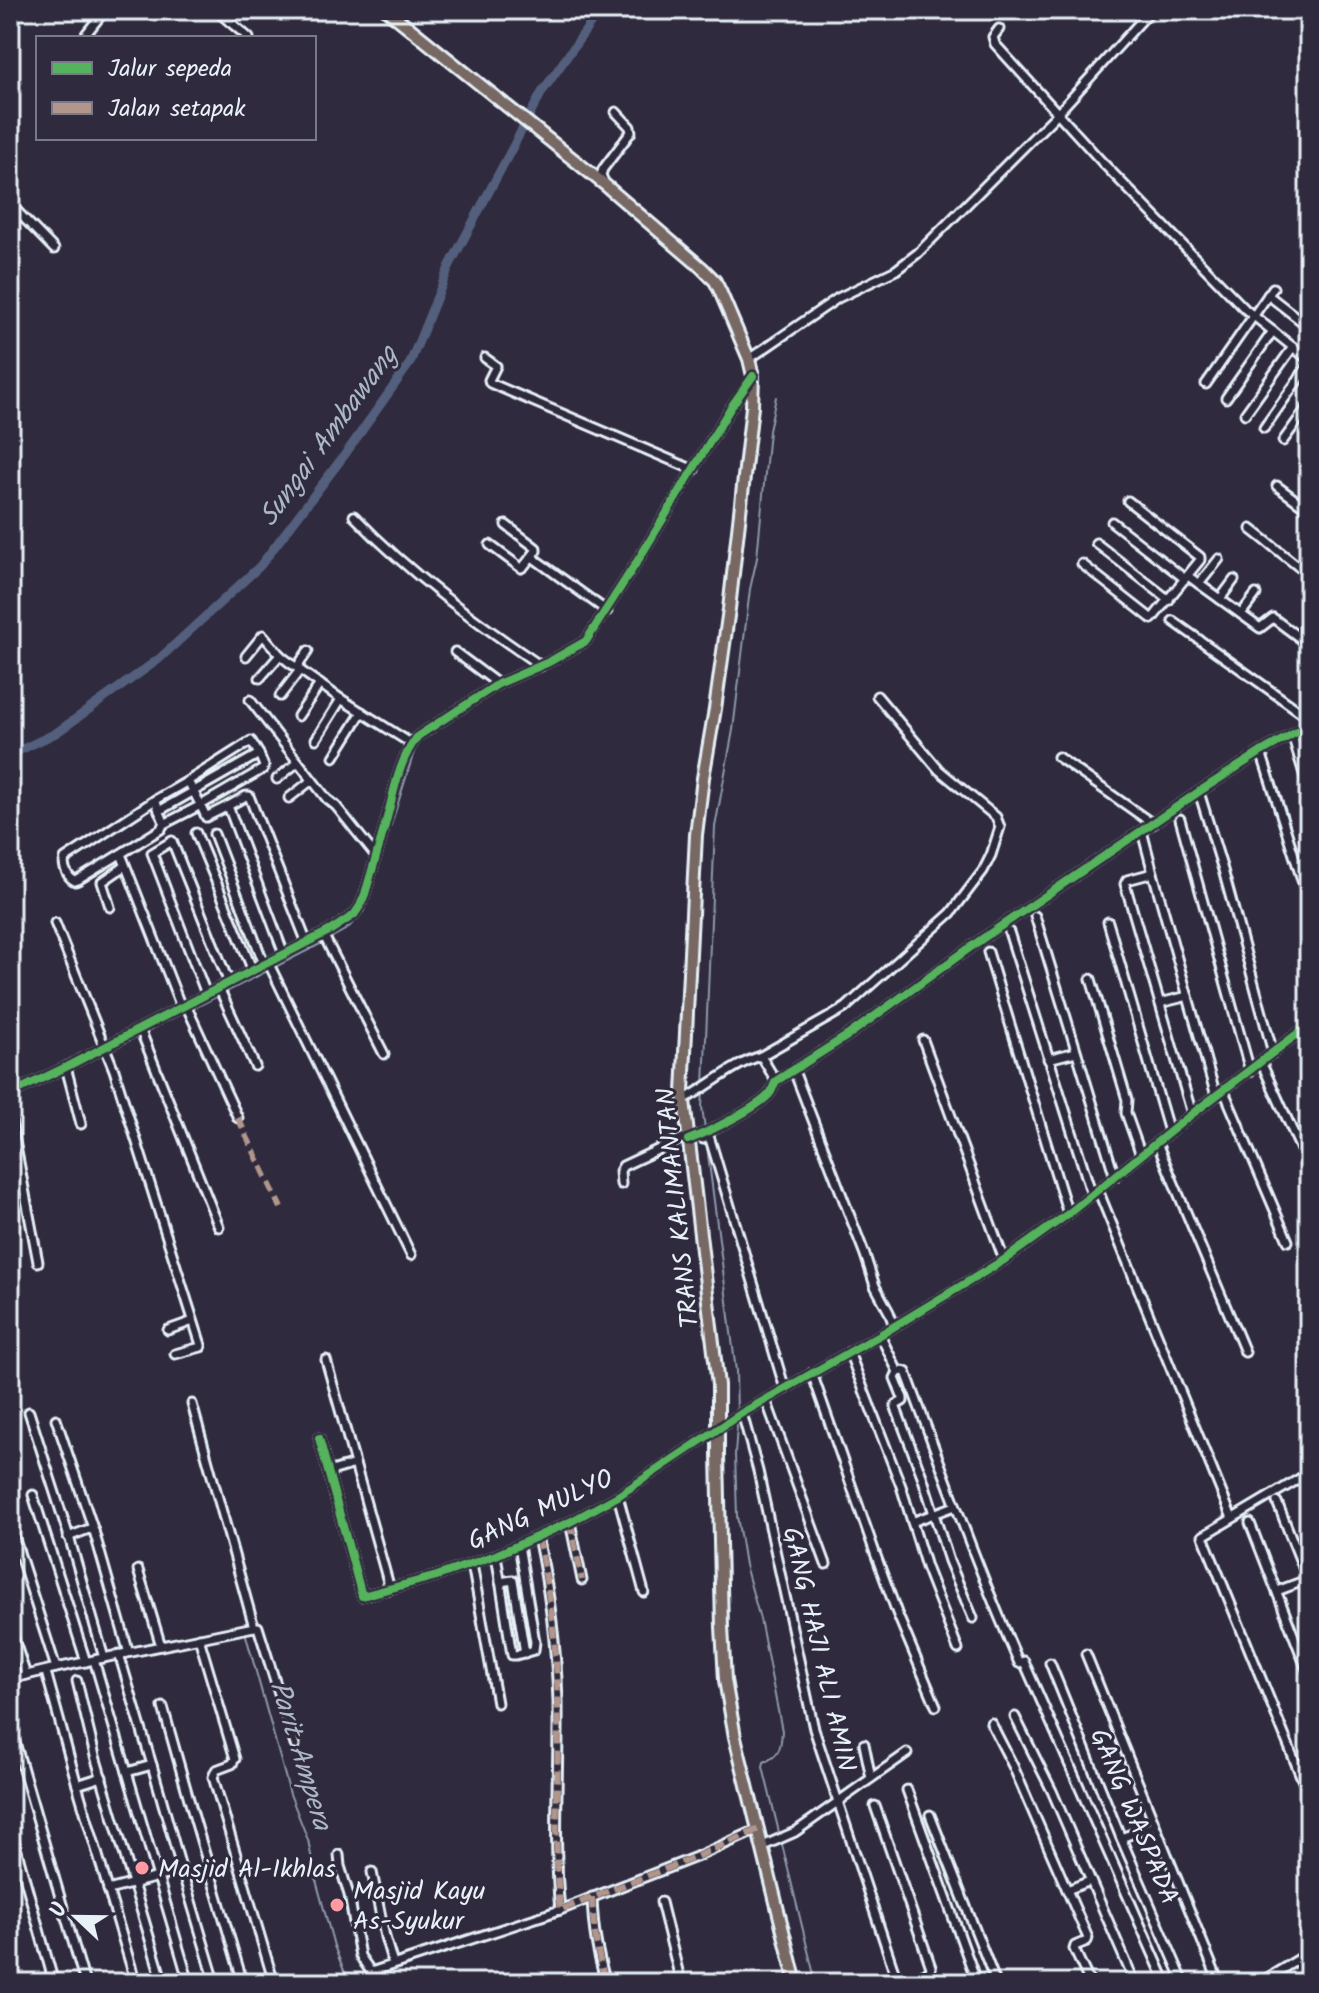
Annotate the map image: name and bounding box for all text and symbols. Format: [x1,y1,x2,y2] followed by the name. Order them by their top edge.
[36,36,316,140] legend
[108,50,232,89] text: Jalur sepeda
[108,90,246,129] text: Jalan setapak
[248,335,411,537] water label: Sungai Ambawang
[645,1086,712,1330] street label: TRANS KALIMANTAN
[461,1459,621,1563] street label: GANG MULYO
[769,1523,867,1776] street label: GANG HAJI ALI AMIN
[256,1676,344,1838] water label: Parit Ampera
[1077,1722,1189,1912] street label: GANG WASPADA
[158,1849,336,1891] place label: Masjid Al-Ikhlas
[133,1859,151,1877] marker: Masjid Al-Ikhlas
[353,1871,486,1943] place label: Masjid Kayu As-Syukur
[36,1877,116,1957] north arrow
[328,1896,346,1914] marker: Masjid Kayu As-Syukur
[41,1898,78,1923] text: U

